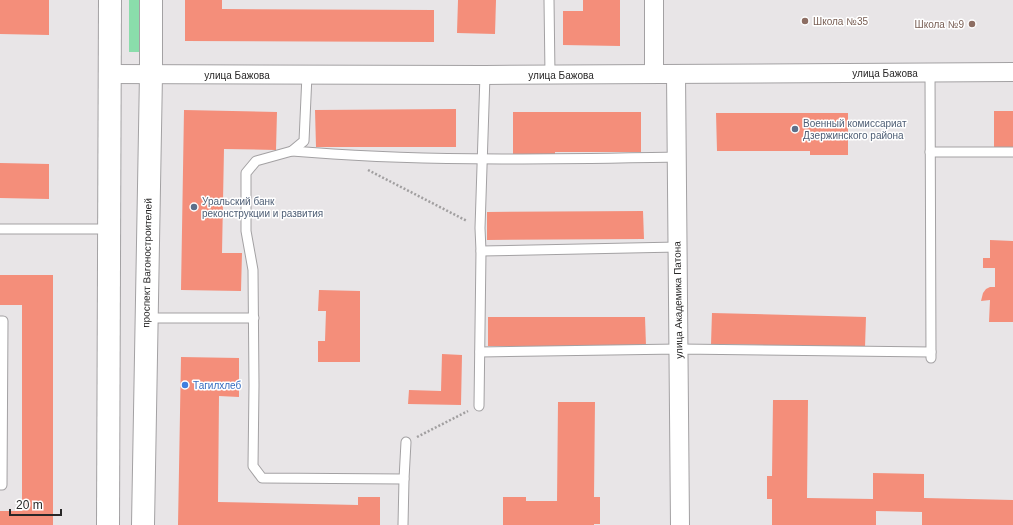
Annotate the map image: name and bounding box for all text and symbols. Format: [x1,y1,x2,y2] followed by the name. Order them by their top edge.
[800,16,810,26] marker: Школа №35
[813,16,868,27] place label: Школа №35
[915,19,964,30] place label: Школа №9
[967,19,977,29] marker: Школа №9
[852,68,918,79] street label: улица Бажова
[204,70,270,81] street label: улица Бажова
[528,70,594,81] street label: улица Бажова
[803,118,907,141] place label: Военный комиссариат Дзержинского района
[790,124,800,134] marker: Военный комиссариат Дзержинского района
[202,196,323,219] place label: Уральский банк реконструкции и развития
[140,198,154,328] street label: проспект Вагоностроителей
[189,202,199,212] marker: Уральский банк реконструкции и развития
[671,241,685,359] street label: улица Академика Патона
[180,380,190,390] marker: Тагилхлеб
[193,380,242,391] place label: Тагилхлеб
[10,491,61,517] scale bar
[16,498,43,512] text: 20 m

